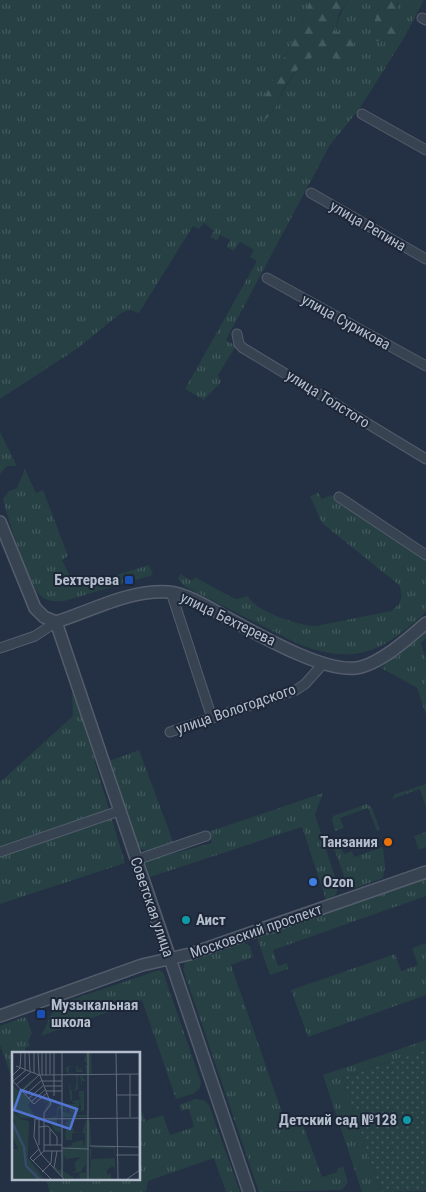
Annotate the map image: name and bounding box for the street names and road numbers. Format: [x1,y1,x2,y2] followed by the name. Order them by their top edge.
[327,197,409,255] street label: улица Репина
[298,290,394,354] street label: улица Сурикова
[283,366,373,432] street label: улица Толстого
[177,588,279,650] street label: улица Бехтерева
[174,680,298,738] street label: улица Вологодского
[126,855,178,959] street label: Советская улица
[188,900,324,962] street label: Московский проспект

